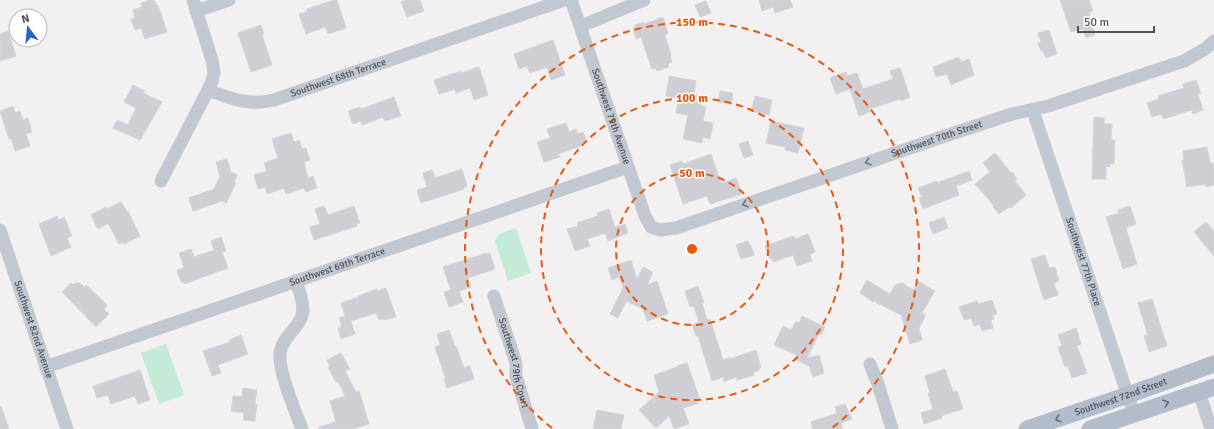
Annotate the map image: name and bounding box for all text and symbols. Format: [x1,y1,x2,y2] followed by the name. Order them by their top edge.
[8,8,48,48] north arrow
[1078,8,1154,34] scale bar
[20,12,31,26] text: N
[676,15,708,30] text: 150 m
[1084,15,1109,30] text: 50 m
[289,56,388,100] street label: Southwest 68th Terrace
[589,67,633,166] street label: Southwest 79th Avenue
[676,91,708,106] text: 100 m
[890,118,984,160] street label: Southwest 70th Street
[865,158,872,166] one-way arrow
[679,166,705,181] text: 50 m
[742,200,749,208] one-way arrow
[1063,216,1104,308] street label: Southwest 77th Place
[685,242,699,256] centre of rings
[288,245,387,289] street label: Southwest 69th Terrace
[11,279,56,380] street label: Southwest 82nd Avenue
[496,316,531,410] street label: Southwest 79th Court
[1073,375,1169,419] street label: Southwest 72nd Street
[1163,399,1170,408] one-way arrow
[1055,414,1062,422] one-way arrow

